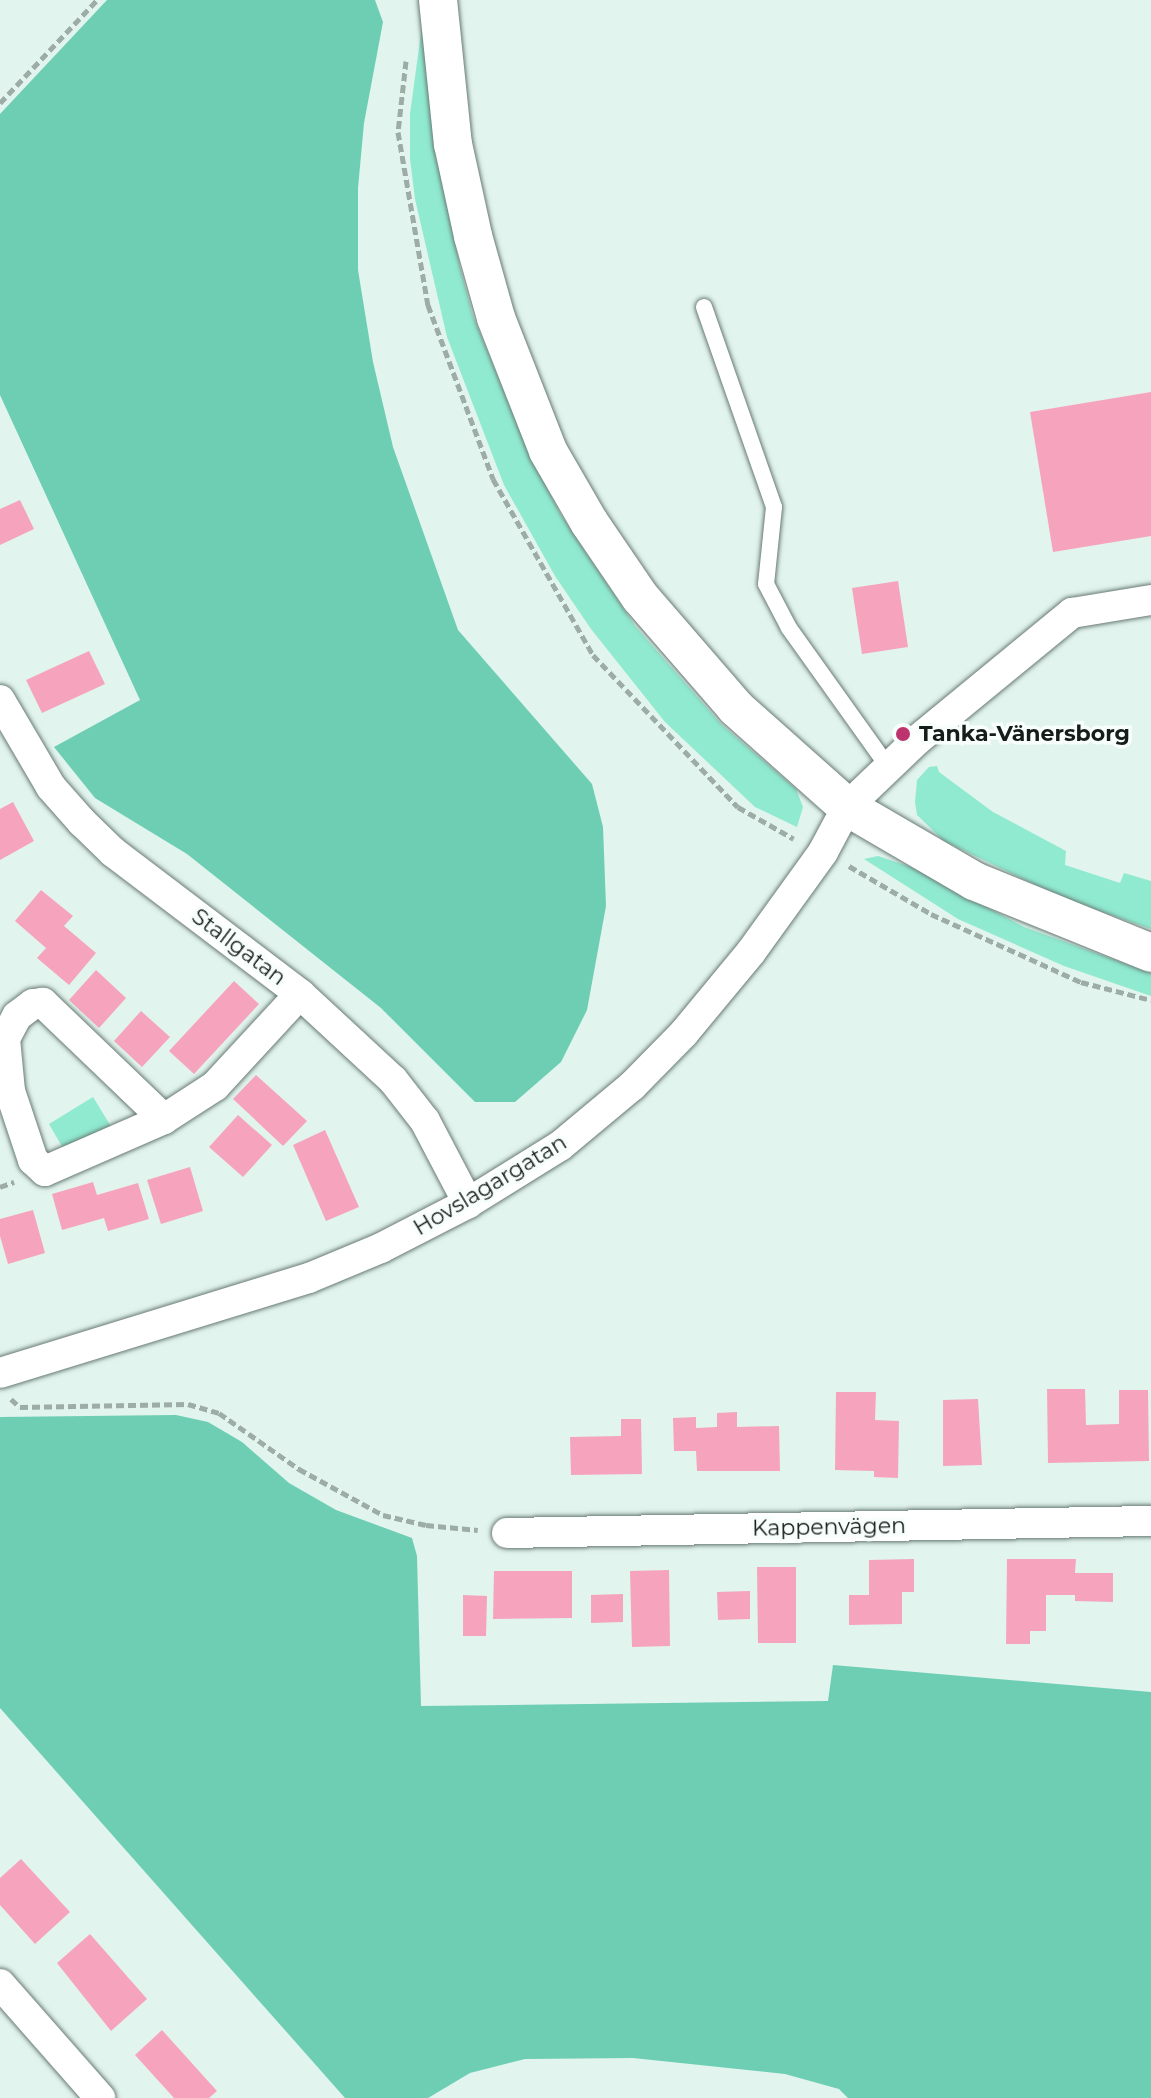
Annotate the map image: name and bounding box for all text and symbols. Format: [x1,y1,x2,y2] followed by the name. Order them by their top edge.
[919,721,1130,747] place label: Tanka-Vänersborg
[894,725,912,743] marker: Tanka-Vänersborg
[187,903,291,991] street label: Stallgatan
[409,1129,571,1241] street label: Hovslagargatan
[752,1512,906,1542] street label: Kappenvägen

